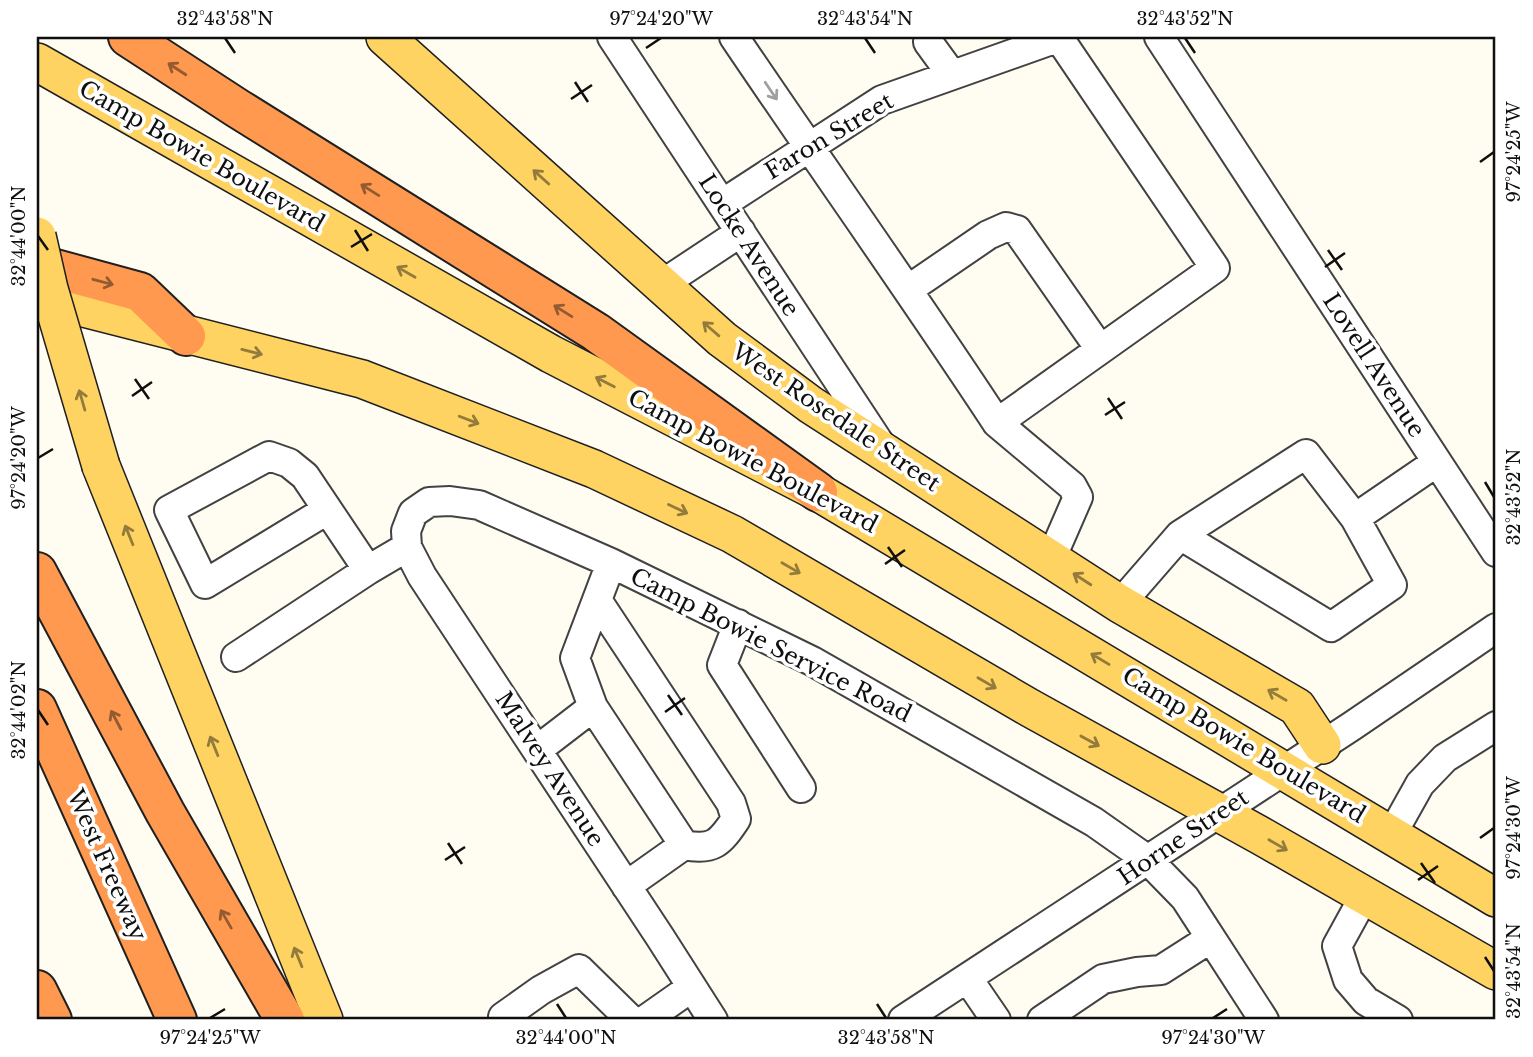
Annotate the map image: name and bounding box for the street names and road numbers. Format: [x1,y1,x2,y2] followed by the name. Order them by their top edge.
[74,74,330,238] street label: Camp Bowie Boulevard
[760,87,898,185] street label: Faron Street
[693,169,805,321] street label: Locke Avenue
[1317,288,1431,442] street label: Lovell Avenue
[726,336,946,497] street label: West Rosedale Street
[623,383,883,539] street label: Camp Bowie Boulevard
[626,562,916,728] street label: Camp Bowie Service Road
[1117,661,1371,829] street label: Camp Bowie Boulevard
[490,686,610,852] street label: Malvey Avenue
[1112,783,1254,891] street label: Horne Street
[61,784,153,945] street label: West Freeway

